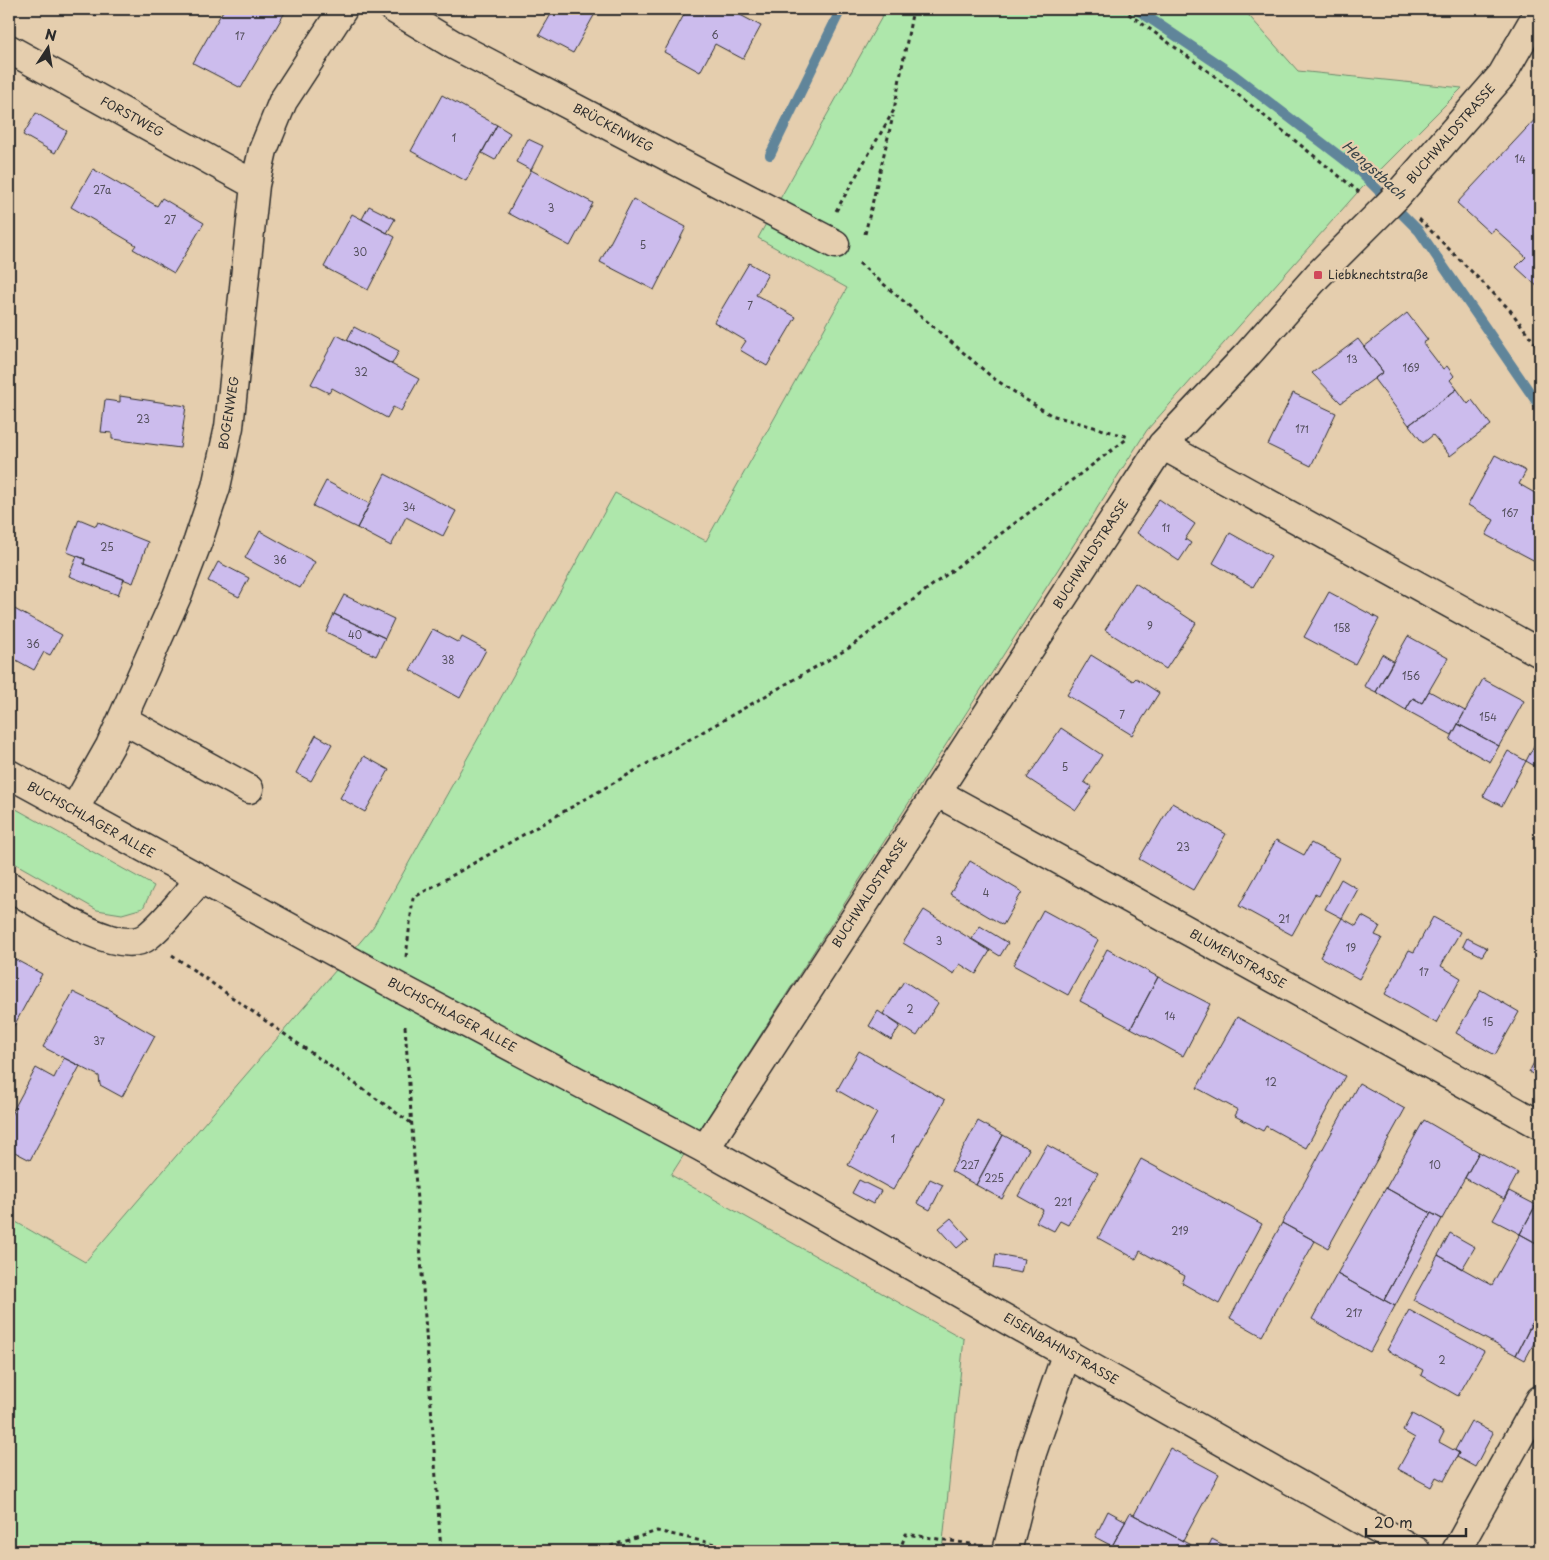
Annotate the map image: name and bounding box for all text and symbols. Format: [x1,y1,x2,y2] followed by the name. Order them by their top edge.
[22,22,72,72] north arrow
[43,23,58,46] text: N
[711,27,719,42] house number: 6
[235,28,246,43] house number: 17
[1402,79,1499,187] street label: BUCHWALDSTRASSE
[98,91,167,141] street label: FORSTWEG
[570,98,657,156] street label: BRÜCKENWEG
[452,130,456,145] house number: 1
[1338,135,1412,205] water label: Hengstbach
[1514,151,1526,166] house number: 14
[93,182,112,197] house number: 27a
[548,200,554,215] house number: 3
[164,212,177,227] house number: 27
[640,237,646,252] house number: 5
[353,244,367,259] house number: 30
[1328,265,1428,283] place label: Liebknechtstraße
[1312,269,1324,281] marker: Liebknechtstraße
[747,298,753,313] house number: 7
[1346,351,1358,366] house number: 13
[1402,360,1420,375] house number: 169
[354,364,368,379] house number: 32
[213,375,243,451] street label: BOGENWEG
[136,411,150,426] house number: 23
[1295,421,1309,436] house number: 171
[1048,495,1133,612] street label: BUCHWALDSTRASSE
[402,499,416,514] house number: 34
[1502,505,1519,520] house number: 167
[1162,520,1170,535] house number: 11
[100,539,114,554] house number: 25
[273,552,287,567] house number: 36
[1147,618,1153,633] house number: 9
[1333,620,1351,635] house number: 158
[348,627,362,642] house number: 40
[26,636,40,651] house number: 36
[442,652,454,667] house number: 38
[1402,668,1420,683] house number: 156
[1119,707,1125,722] house number: 7
[1479,709,1497,724] house number: 154
[1062,759,1068,774] house number: 5
[24,776,159,862] street label: BUCHSCHLAGER ALLEE
[827,834,912,951] street label: BUCHWALDSTRASSE
[1176,839,1190,854] house number: 23
[983,885,990,900] house number: 4
[1278,911,1290,926] house number: 21
[1187,924,1290,992] street label: BLUMENSTRASSE
[936,933,942,948] house number: 3
[1346,940,1356,955] house number: 19
[1419,964,1430,979] house number: 17
[385,972,520,1056] street label: BUCHSCHLAGER ALLEE
[906,1001,914,1016] house number: 2
[1164,1008,1176,1023] house number: 14
[1483,1014,1493,1029] house number: 15
[93,1033,106,1048] house number: 37
[1265,1074,1277,1089] house number: 12
[891,1131,895,1146] house number: 1
[961,1157,980,1172] house number: 227
[1429,1157,1441,1172] house number: 10
[984,1170,1004,1185] house number: 225
[1054,1194,1072,1209] house number: 221
[1171,1223,1189,1238] house number: 219
[1346,1305,1363,1320] house number: 217
[1001,1308,1122,1389] street label: EISENBAHNSTRASSE
[1438,1352,1446,1367] house number: 2
[1366,1505,1466,1537] scale bar
[1374,1510,1413,1533] text: 20 m

